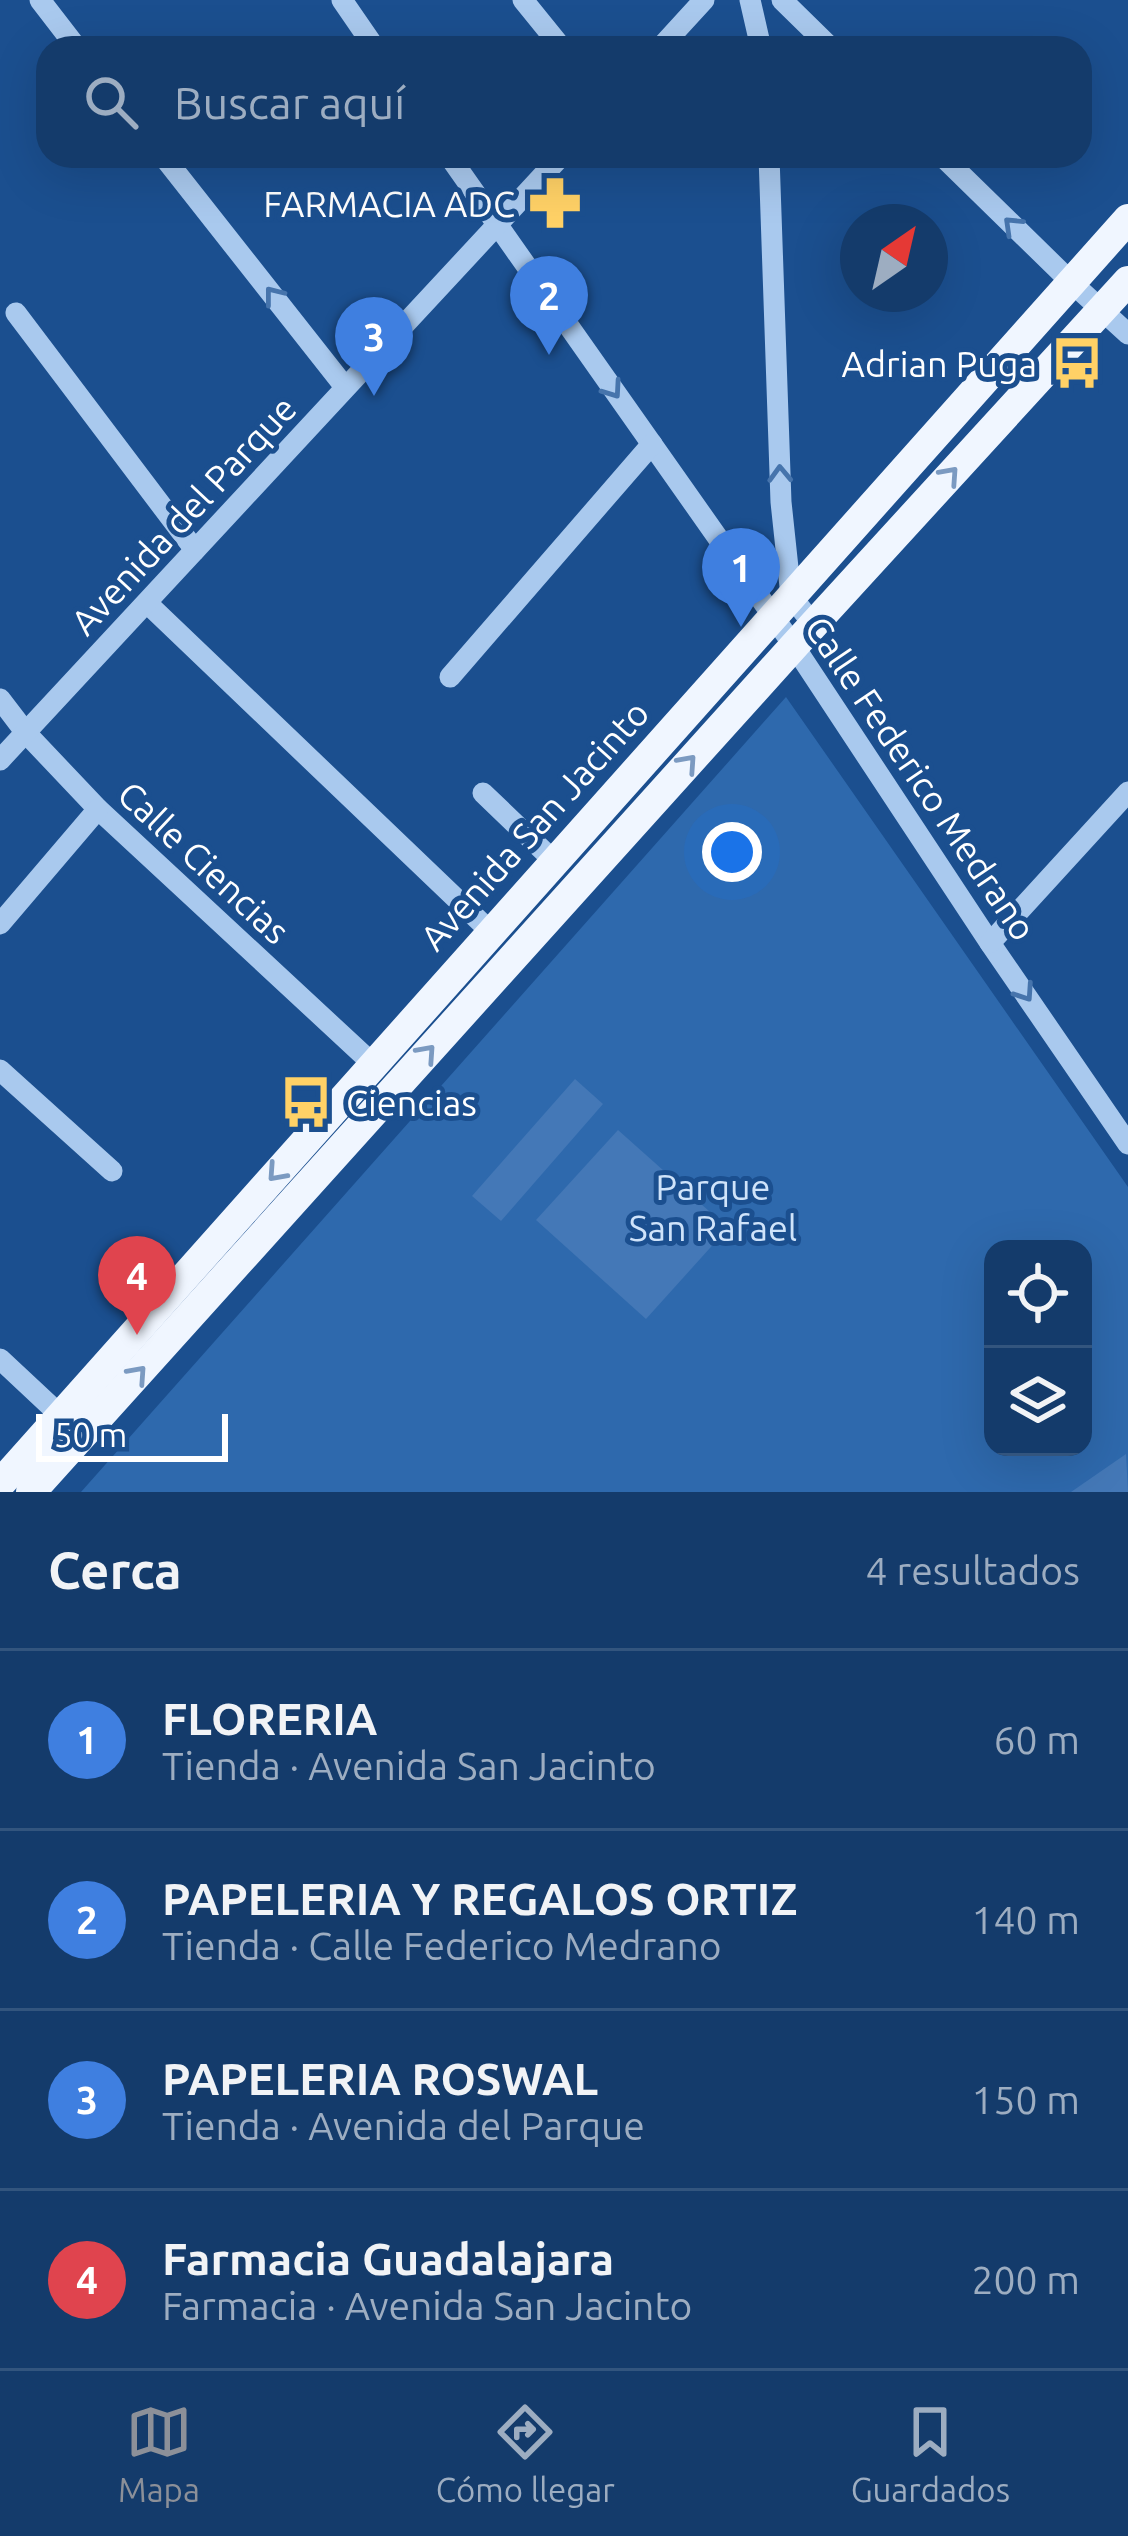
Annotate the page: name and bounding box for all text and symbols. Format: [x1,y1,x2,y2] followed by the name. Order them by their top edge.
[36,36,1092,168] search box
[78,69,144,135] icon: search
[174,77,405,128] text: Buscar aquí
[526,174,584,232] pharmacy icon: FARMACIA ADC
[263,183,515,224] place label: FARMACIA ADC
[840,204,948,312] north arrow
[1004,217,1026,239] one-way arrow
[510,256,588,355] pin: 2
[266,286,287,308] one-way arrow
[335,297,413,396] pin: 3
[1048,334,1106,392] bus stop icon: Adrian Puga
[842,343,1037,384] place label: Adrian Puga
[599,377,621,399] one-way arrow
[62,387,304,643] street label: Avenida del Parque
[767,464,793,483] one-way arrow
[936,467,958,488] one-way arrow
[702,528,780,627] pin: 1
[797,608,1045,948] street label: Calle Federico Medrano
[411,692,657,958] street label: Avenida San Jacinto
[674,756,695,777] one-way arrow
[110,773,298,951] street label: Calle Ciencias
[702,822,762,882] your location
[1010,979,1032,1001] one-way arrow
[413,1045,434,1067] one-way arrow
[277,1073,335,1131] bus stop icon: Ciencias
[346,1082,477,1123] place label: Ciencias
[269,1159,290,1181] one-way arrow
[629,1166,797,1248] park label: Parque San Rafael
[98,1236,176,1335] pin: 4
[984,1240,1092,1456] map controls
[984,1240,1092,1348] button: locate
[984,1348,1092,1456] button: layers
[124,1366,145,1388] one-way arrow
[36,1408,228,1461] scale bar
[54,1416,127,1453] text: 50 m
[48,1541,182,1599] text: Cerca
[866,1549,1080,1592] text: 4 resultados
[162,1693,377,1744] text: FLORERIA
[76,1718,98,1761] text: 1
[993,1718,1080,1761] text: 60 m
[162,1744,656,1787] text: Tienda · Avenida San Jacinto
[162,1873,797,1924] text: PAPELERIA Y REGALOS ORTIZ
[76,1898,98,1941] text: 2
[971,1898,1080,1941] text: 140 m
[162,1924,722,1967] text: Tienda · Calle Federico Medrano
[162,2053,598,2104] text: PAPELERIA ROSWAL
[76,2078,98,2121] text: 3
[971,2078,1080,2121] text: 150 m
[162,2104,645,2147] text: Tienda · Avenida del Parque
[162,2233,614,2284] text: Farmacia Guadalajara
[76,2258,98,2301] text: 4
[971,2258,1080,2301] text: 200 m
[162,2284,692,2327] text: Farmacia · Avenida San Jacinto
[118,2399,200,2508] tab: Mapa
[436,2399,615,2508] tab: Cómo llegar
[851,2399,1010,2508] tab: Guardados

